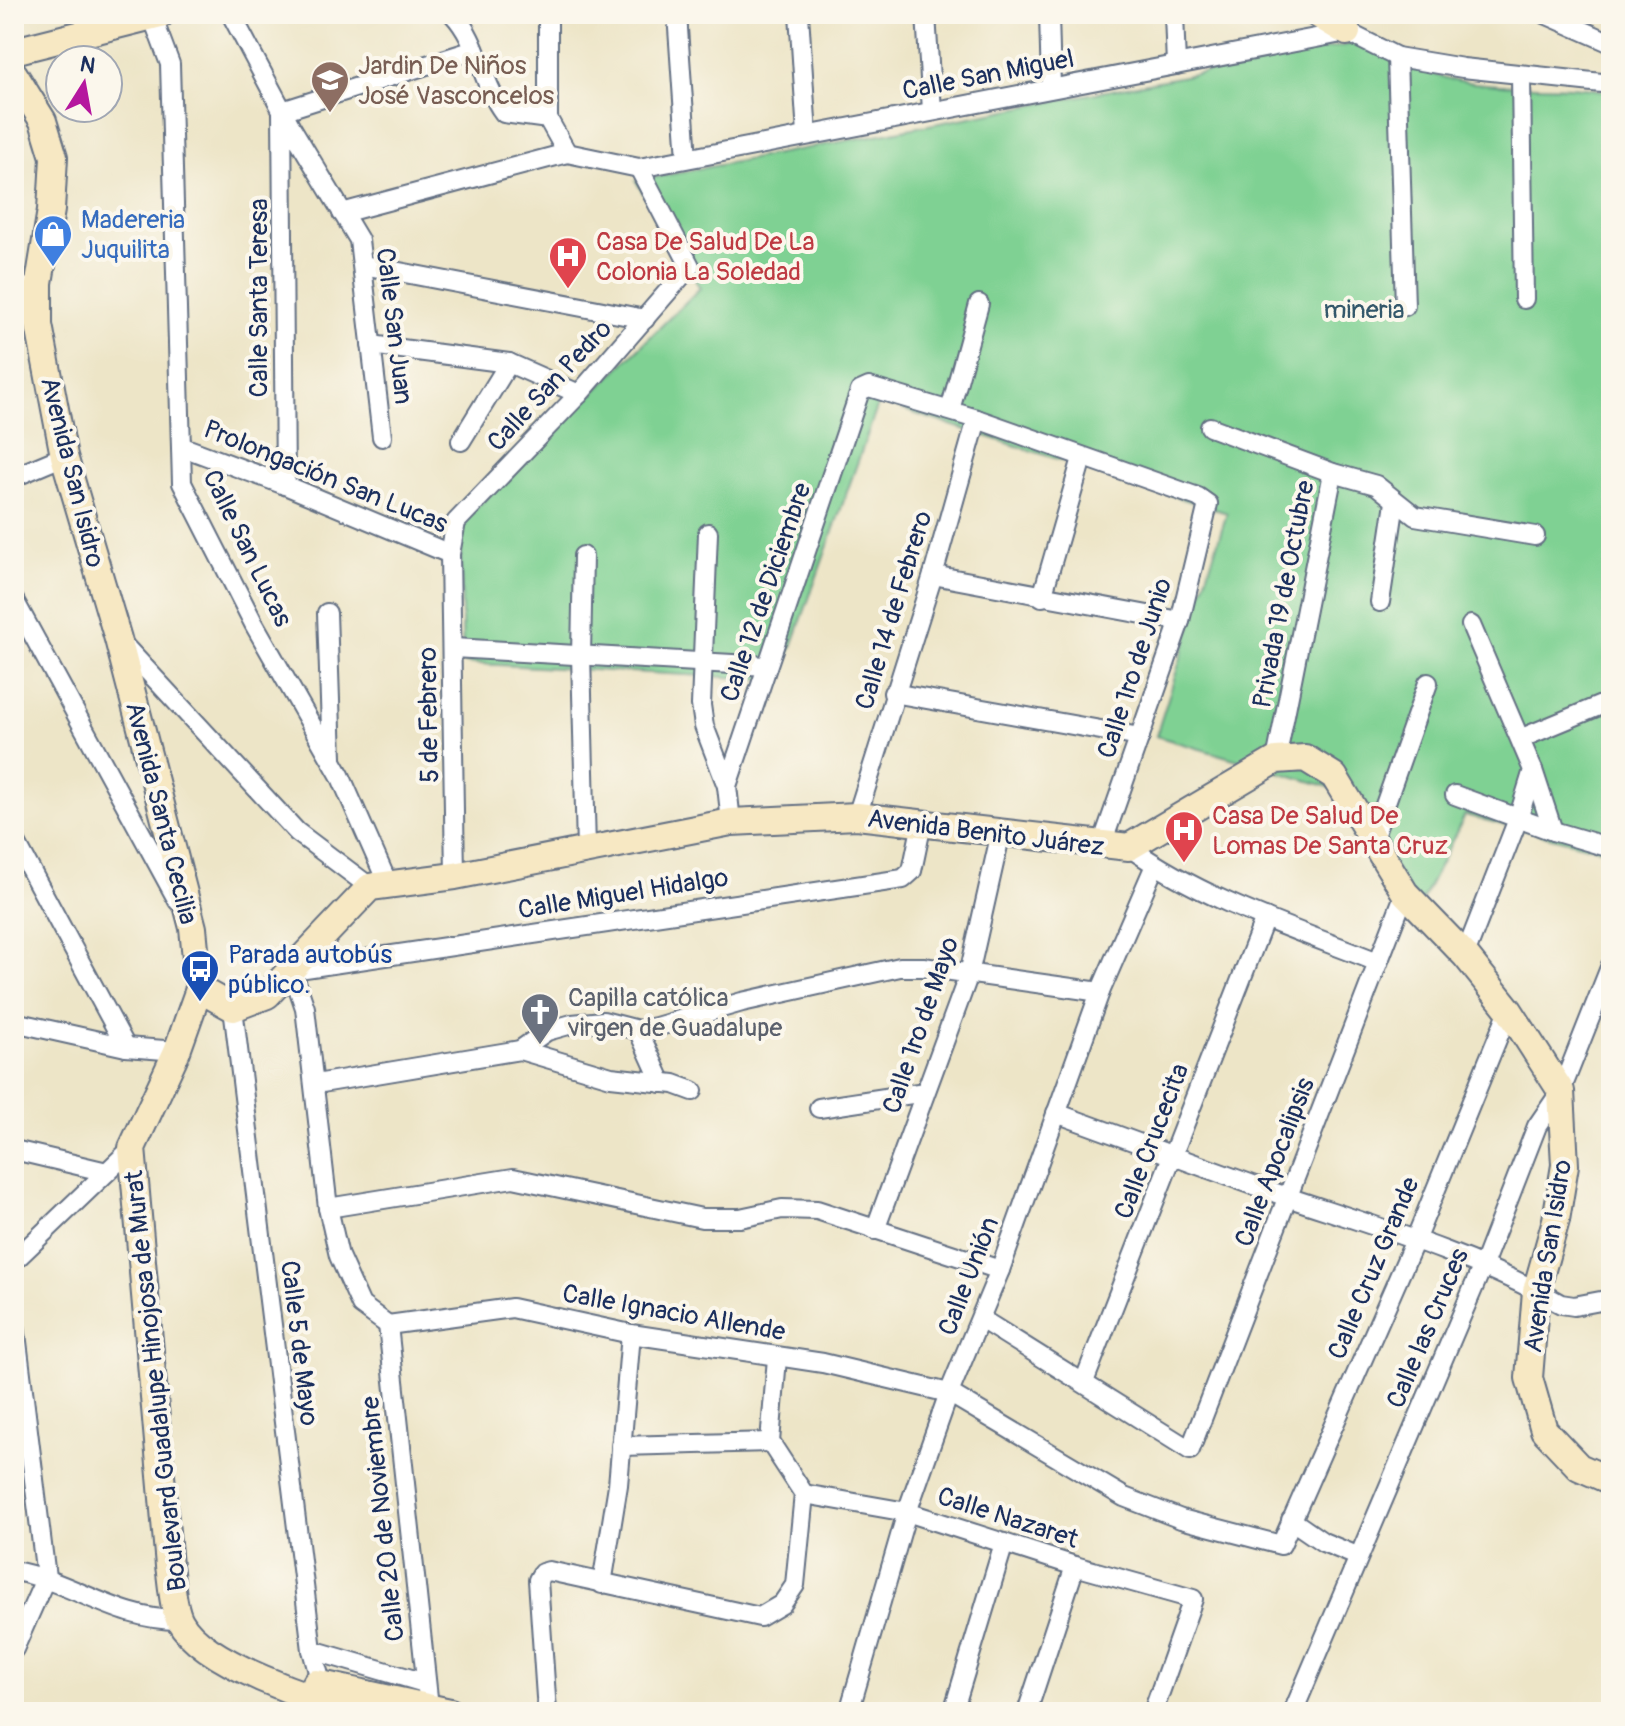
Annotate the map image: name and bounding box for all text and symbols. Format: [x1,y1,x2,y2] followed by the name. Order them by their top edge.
[900,43,1077,107] street label: Calle San Miguel
[44,44,124,124] north arrow
[78,50,98,81] text: N
[358,50,555,112] place label: Jardin De Niños José Vasconcelos
[309,59,351,114] school or university icon: Jardin De Niños José Vasconcelos
[243,198,275,398] street label: Calle Santa Teresa
[81,204,185,266] place label: Madereria Juquilita
[32,213,74,268] shop icon: Madereria Juquilita
[596,226,815,288] place label: Casa De Salud De La Colonia La Soledad
[547,235,589,290] hospital icon: Casa De Salud De La Colonia La Soledad
[369,246,419,406] street label: Calle San Juan
[1324,294,1405,326] park label: mineria
[481,313,619,458] street label: Calle San Pedro
[33,374,111,571] street label: Avenida San Isidro
[199,413,453,541] street label: Prolongación San Lucas
[195,465,299,632] street label: Calle San Lucas
[713,478,818,706] street label: Calle 12 de Diciembre
[1246,478,1322,711] street label: Privada 19 de Octubre
[849,507,939,714] street label: Calle 14 de Febrero
[1091,574,1179,763] street label: Calle 1ro de Junio
[412,647,446,783] street label: 5 de Febrero
[118,699,204,928] street label: Avenida Santa Cecilia
[1212,800,1448,862] place label: Casa De Salud De Lomas De Santa Cruz
[866,803,1106,863] street label: Avenida Benito Juárez
[1163,809,1205,864] hospital icon: Casa De Salud De Lomas De Santa Cruz
[516,862,731,926] street label: Calle Miguel Hidalgo
[876,933,966,1118] street label: Calle 1ro de Mayo
[228,939,393,1001] place label: Parada autobús público.
[179,948,221,1003] bus stop icon: Parada autobús público.
[567,982,783,1044] place label: Capilla católica virgen de Guadalupe
[519,991,561,1046] church icon: Capilla católica virgen de Guadalupe
[1108,1059,1196,1224] street label: Calle Crucecita
[1228,1073,1322,1251] street label: Calle Apocalipsis
[1517,1157,1579,1355] street label: Avenida San Isidro
[118,1169,194,1593] street label: Boulevard Guadalupe Hinojosa de Murat
[1321,1172,1427,1364] street label: Calle Cruz Grande
[932,1213,1006,1340] street label: Calle Unión
[1380,1243,1476,1413] street label: Calle las Cruces
[273,1259,325,1428] street label: Calle 5 de Mayo
[560,1278,788,1348] street label: Calle Ignacio Allende
[354,1395,412,1643] street label: Calle 20 de Noviembre
[933,1480,1083,1556] street label: Calle Nazaret

